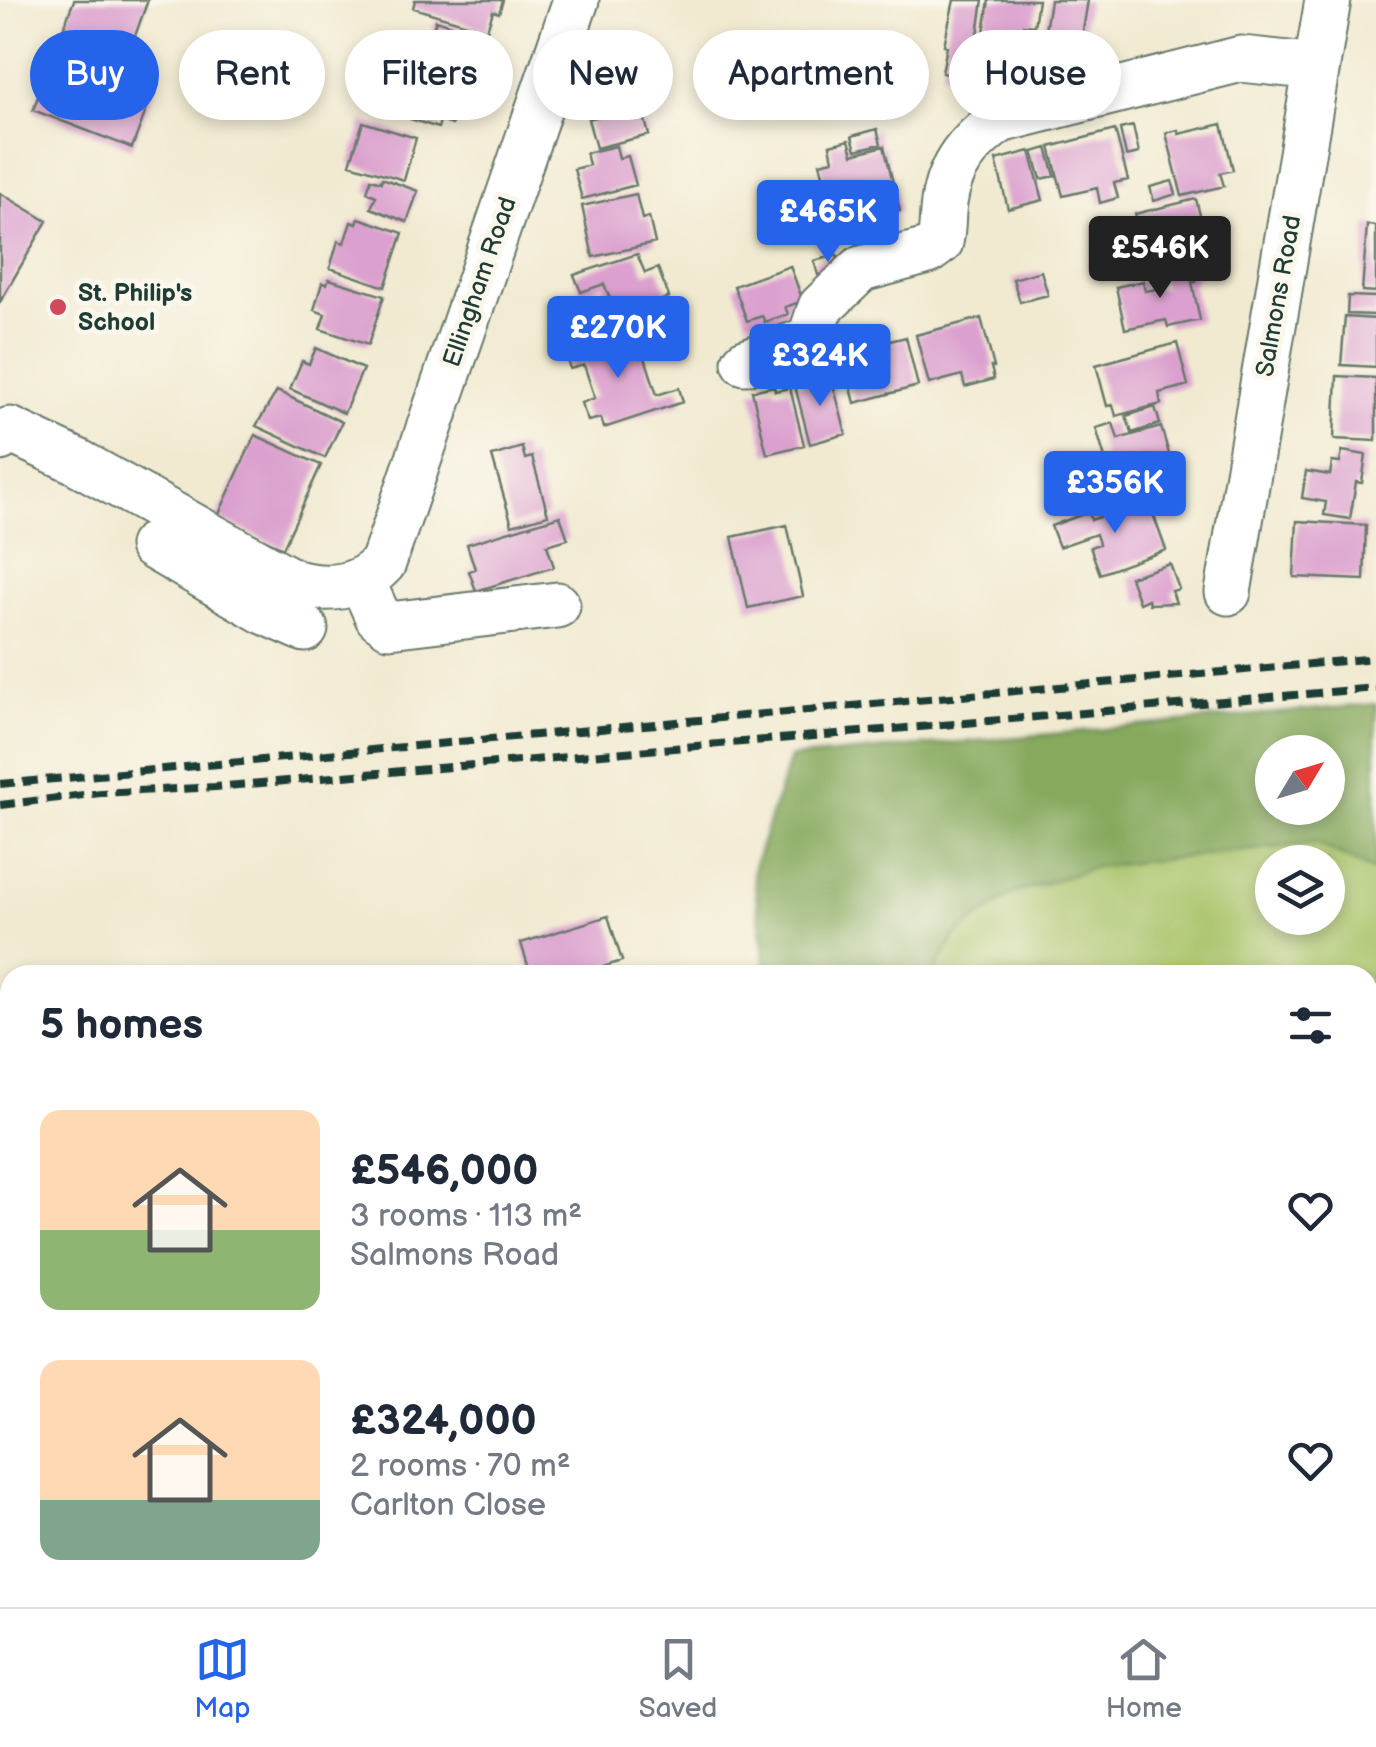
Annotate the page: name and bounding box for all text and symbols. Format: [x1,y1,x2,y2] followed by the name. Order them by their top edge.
[30,30,159,120] chip: Buy
[179,30,325,120] chip: Rent
[345,30,513,120] chip: Filters
[533,30,673,120] chip: New
[693,30,929,120] chip: Apartment
[949,30,1121,120] chip: House
[758,180,898,265] pin: £465K
[436,193,524,371] street label: Ellingham Road
[779,193,877,232] text: £465K
[1250,213,1308,379] street label: Salmons Road
[1090,216,1230,301] pin: £546K
[1111,229,1209,268] text: £546K
[78,278,192,338] place label: St. Philip's School
[47,296,69,318] marker: St. Philip's School
[548,296,688,381] pin: £270K
[569,309,667,348] text: £270K
[750,324,890,409] pin: £324K
[771,337,869,376] text: £324K
[1045,451,1185,536] pin: £356K
[1066,464,1164,503] text: £356K
[1255,735,1345,825] north arrow
[1255,735,1345,935] map controls
[1255,845,1345,935] button: layers
[1283,998,1338,1053] icon: filters
[40,1000,203,1051] text: 5 homes
[350,1146,538,1197] text: £546,000
[120,1150,240,1270] icon: home
[1283,1183,1338,1238] icon: heart
[350,1197,582,1236] text: 3 rooms · 113 m²
[350,1236,559,1275] text: Salmons Road
[350,1396,537,1447] text: £324,000
[120,1400,240,1520] icon: home
[1283,1433,1338,1488] icon: heart
[350,1447,571,1486] text: 2 rooms · 70 m²
[350,1486,546,1525] text: Carlton Close
[194,1632,250,1725] tab: Map
[639,1632,717,1725] tab: Saved
[1106,1632,1182,1725] tab: Home

